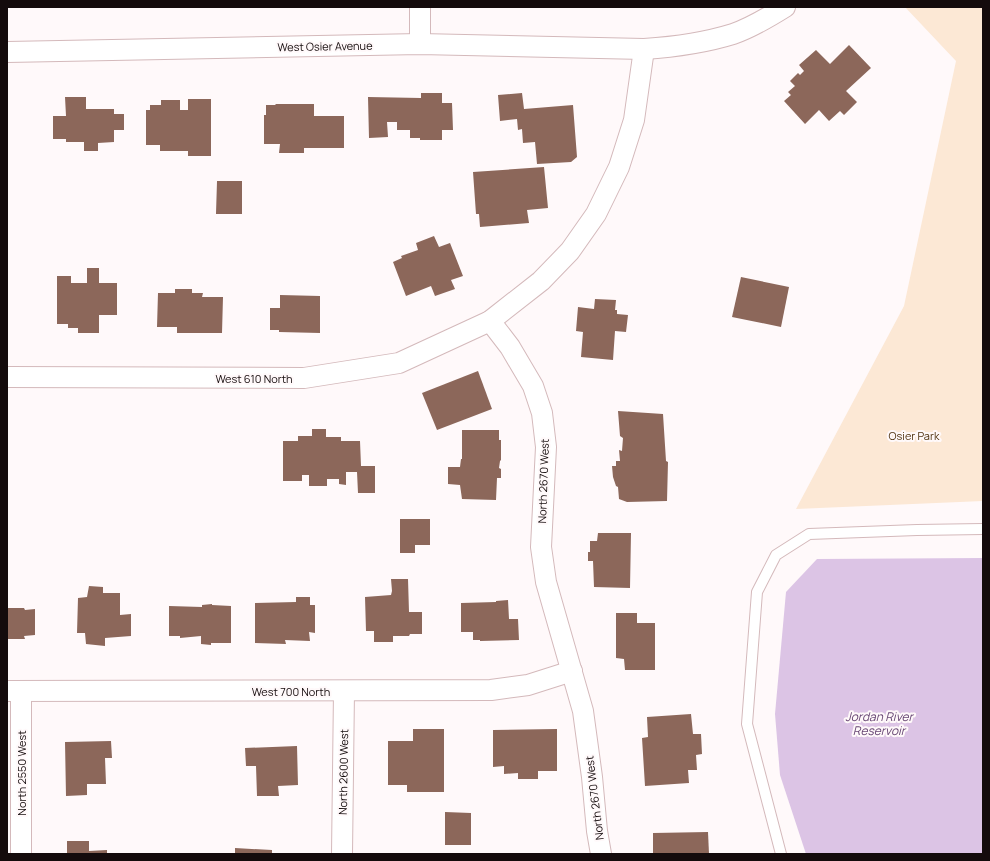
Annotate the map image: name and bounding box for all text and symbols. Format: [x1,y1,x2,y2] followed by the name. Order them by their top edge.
[277,38,373,54] street label: West Osier Avenue
[215,371,293,386] street label: West 610 North
[889,428,940,443] park label: Osier Park
[534,438,552,524] street label: North 2670 West
[252,684,330,699] street label: West 700 North
[845,708,915,739] water label: Jordan River Reservoir
[335,729,351,815] street label: North 2600 West
[14,730,29,816] street label: North 2550 West
[581,755,607,841] street label: North 2670 West

